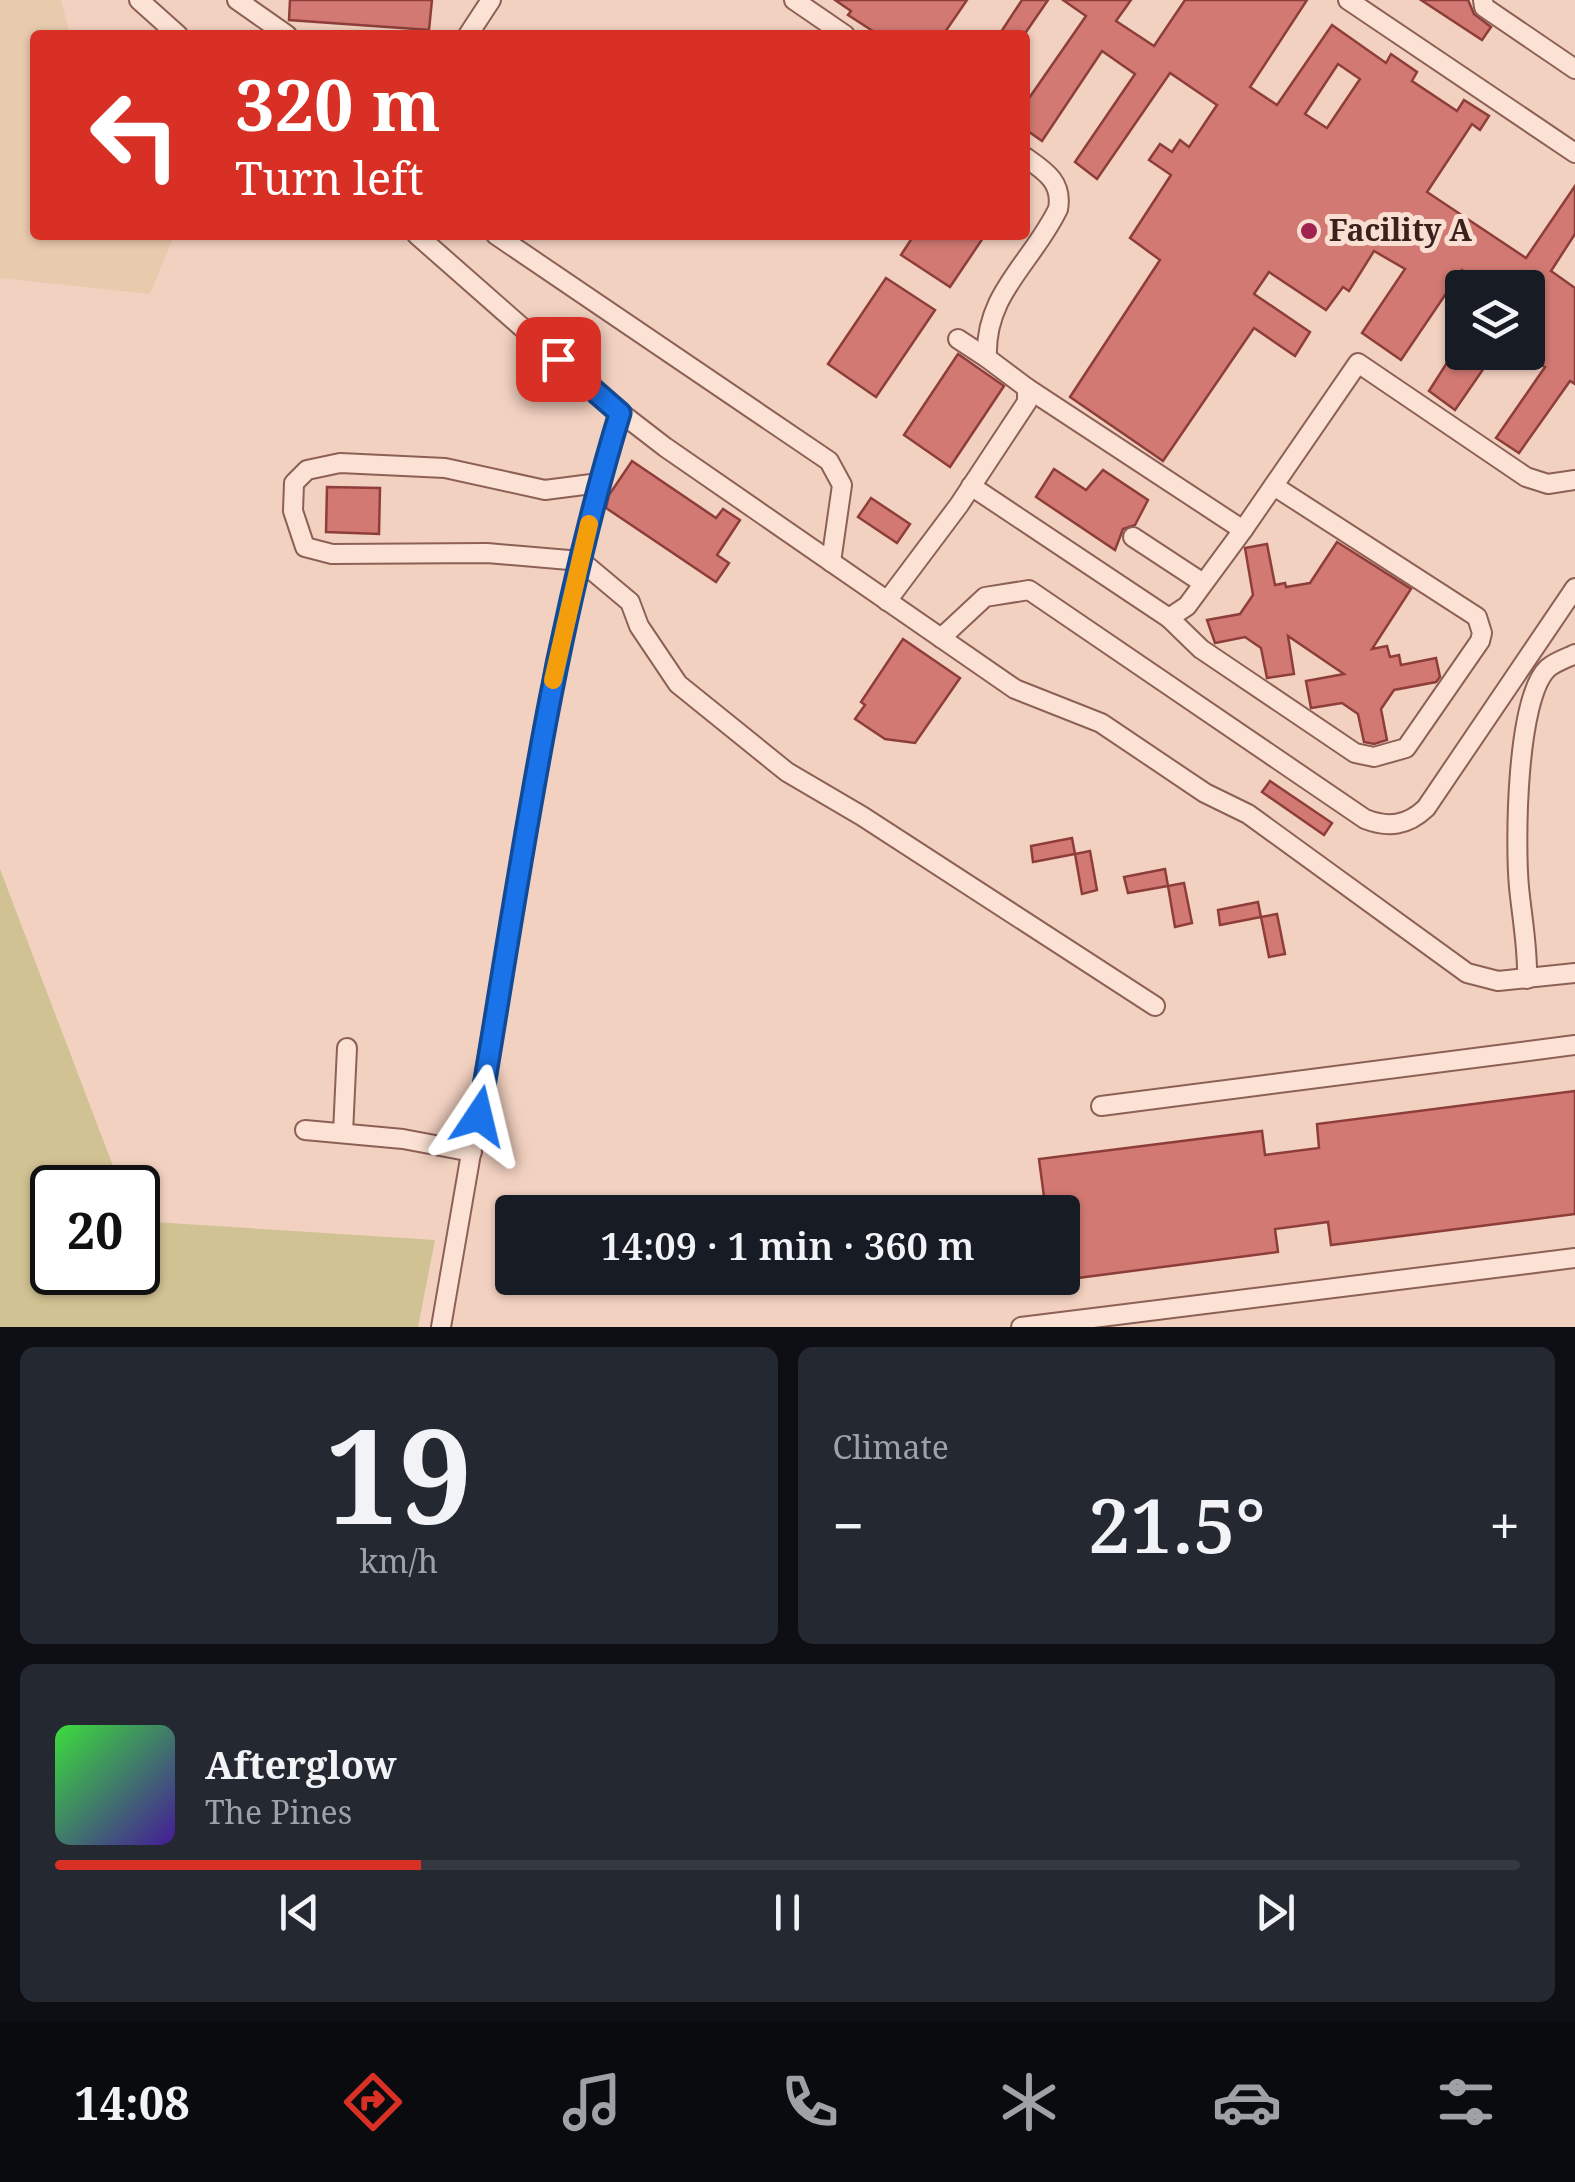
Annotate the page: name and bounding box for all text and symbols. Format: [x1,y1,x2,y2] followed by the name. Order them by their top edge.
[235,56,441,152] text: 320 m
[70,70,200,200] icon: left
[235,147,424,208] text: Turn left
[1329,209,1472,250] place label: Facility A
[1298,220,1320,242] marker: Facility A
[1445,270,1545,370] map controls
[1445,270,1545,370] button: layers
[516,317,601,402] pin
[531,332,586,387] icon: arrive
[427,1064,531,1168] position arrow
[30,1165,160,1295] speed limit sign: 20
[600,1219,975,1271] text: 14:09 · 1 min · 360 m
[325,1385,472,1562] text: 19
[833,1425,949,1468] text: Climate
[1088,1473,1266,1575] text: 21.5°
[833,1487,864,1562] text: −
[1489,1487,1520,1562] text: +
[360,1539,438,1582] text: km/h
[205,1738,397,1790] text: Afterglow
[205,1790,352,1833] text: The Pines
[272,1885,327,1940] icon: previous
[760,1885,815,1940] icon: pause
[1248,1885,1303,1940] icon: next
[338,2067,408,2137] icon: directions
[557,2067,627,2137] icon: music
[775,2067,845,2137] icon: phone
[994,2067,1064,2137] icon: climate
[1212,2067,1282,2137] icon: car
[1431,2067,1501,2137] icon: filters
[74,2072,190,2133] text: 14:08

